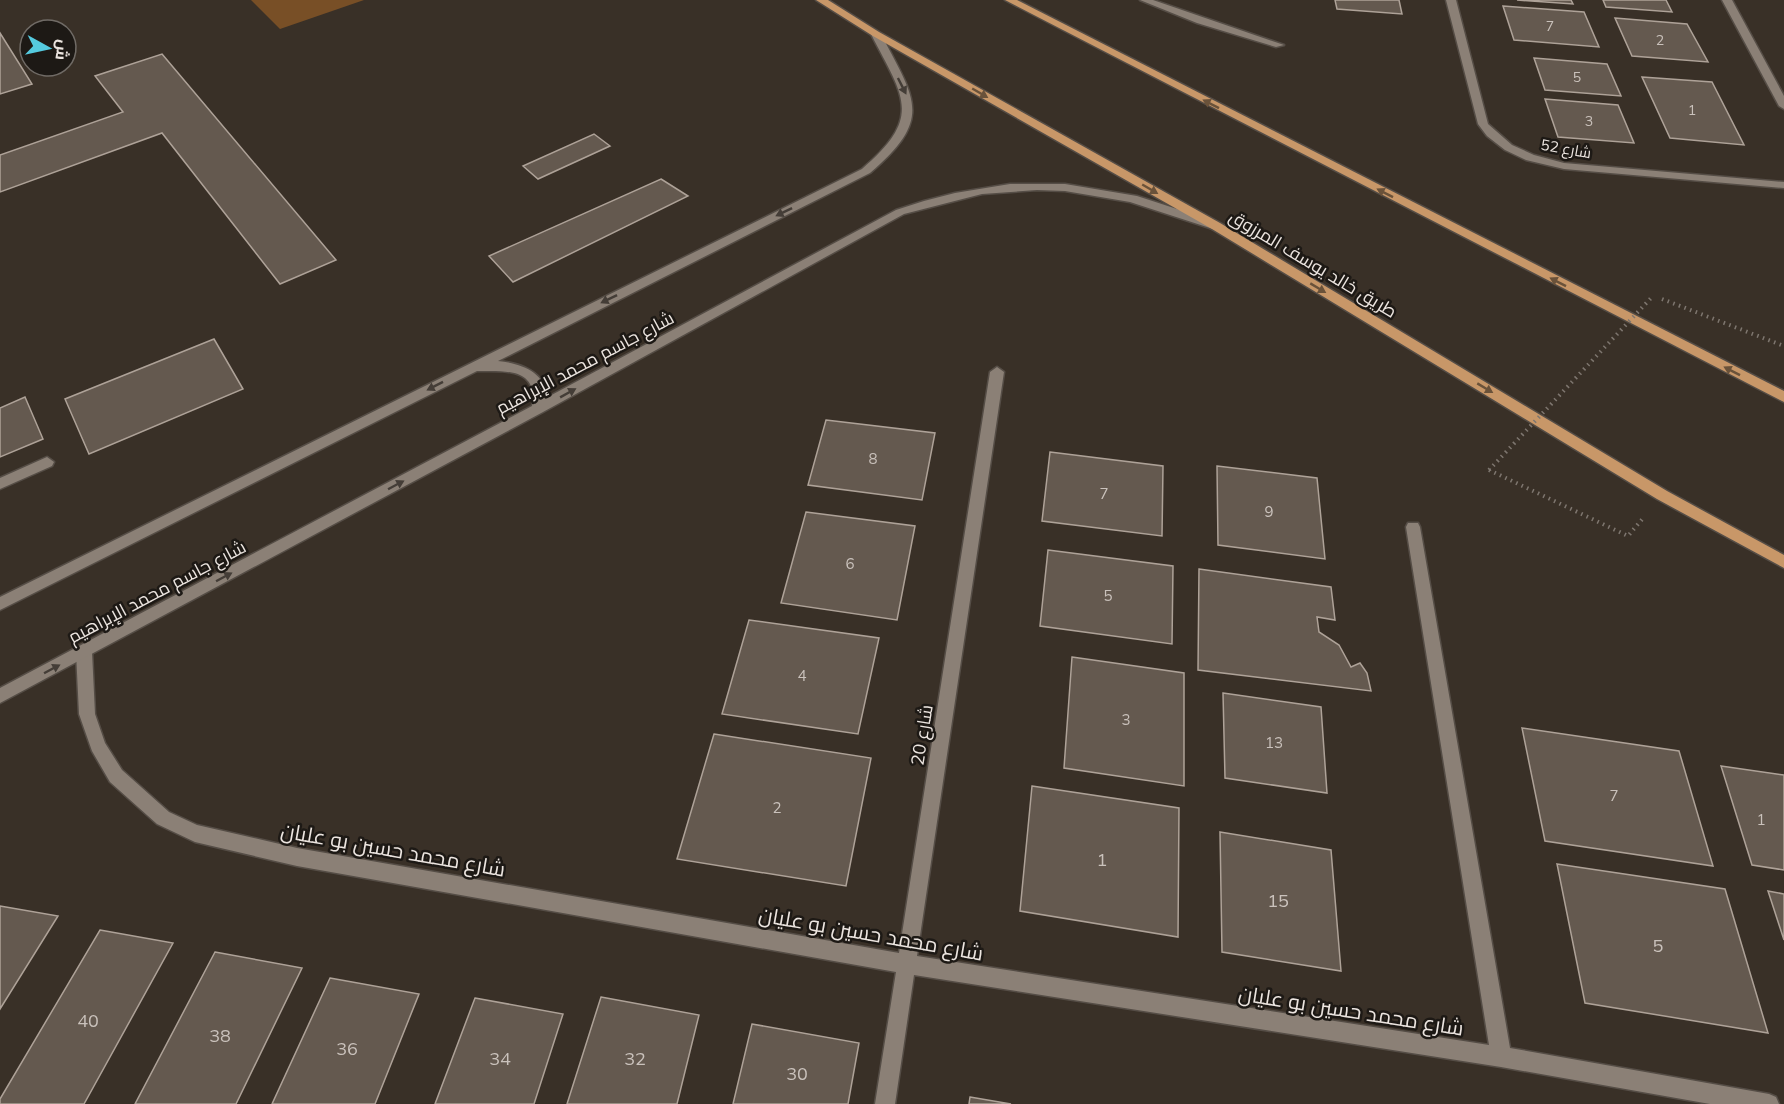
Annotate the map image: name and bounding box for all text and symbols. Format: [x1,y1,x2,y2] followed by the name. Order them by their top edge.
[1546,17,1554,35] house number: 7
[18,18,78,78] north arrow
[1656,31,1664,49] house number: 2
[52,39,74,62] text: ش
[1573,68,1581,86] house number: 5
[897,78,907,95] one-way arrow
[972,88,989,98] one-way arrow
[1203,99,1220,108] one-way arrow
[1688,101,1696,119] house number: 1
[1585,112,1593,130] house number: 3
[1539,135,1593,164] street label: شارع 52
[1141,184,1158,194] one-way arrow
[1376,188,1394,198] one-way arrow
[1225,204,1401,324] street label: طريق خالد يوسف المرزوق
[775,207,792,216] one-way arrow
[1550,277,1567,286] one-way arrow
[1310,282,1326,293] one-way arrow
[601,294,618,303] one-way arrow
[492,306,678,420] street label: شارع جاسم محمد الإبراهيم
[1723,366,1741,376] one-way arrow
[426,381,443,390] one-way arrow
[1477,383,1493,394] one-way arrow
[560,388,577,398] one-way arrow
[868,449,878,468] house number: 8
[388,480,405,490] one-way arrow
[1099,484,1109,503] house number: 7
[1264,502,1274,521] house number: 9
[64,535,250,649] street label: شارع جاسم محمد الإبراهيم
[845,554,855,573] house number: 6
[215,572,232,582] one-way arrow
[1103,586,1113,605] house number: 5
[43,664,60,674] one-way arrow
[797,666,807,685] house number: 4
[905,703,939,767] street label: شارع 20
[1121,710,1131,729] house number: 3
[1265,733,1283,752] house number: 13
[1609,786,1619,805] house number: 7
[772,798,782,817] house number: 2
[1756,810,1766,829] house number: 1
[278,816,508,884] street label: شارع محمد حسين بو عليان
[1097,848,1107,871] house number: 1
[1267,889,1289,912] house number: 15
[756,900,986,968] street label: شارع محمد حسين بو عليان
[1653,934,1664,957] house number: 5
[1236,979,1466,1043] street label: شارع محمد حسين بو عليان
[77,1009,99,1032] house number: 40
[209,1024,231,1047] house number: 38
[336,1037,358,1060] house number: 36
[489,1047,511,1070] house number: 34
[624,1047,646,1070] house number: 32
[786,1062,808,1085] house number: 30

